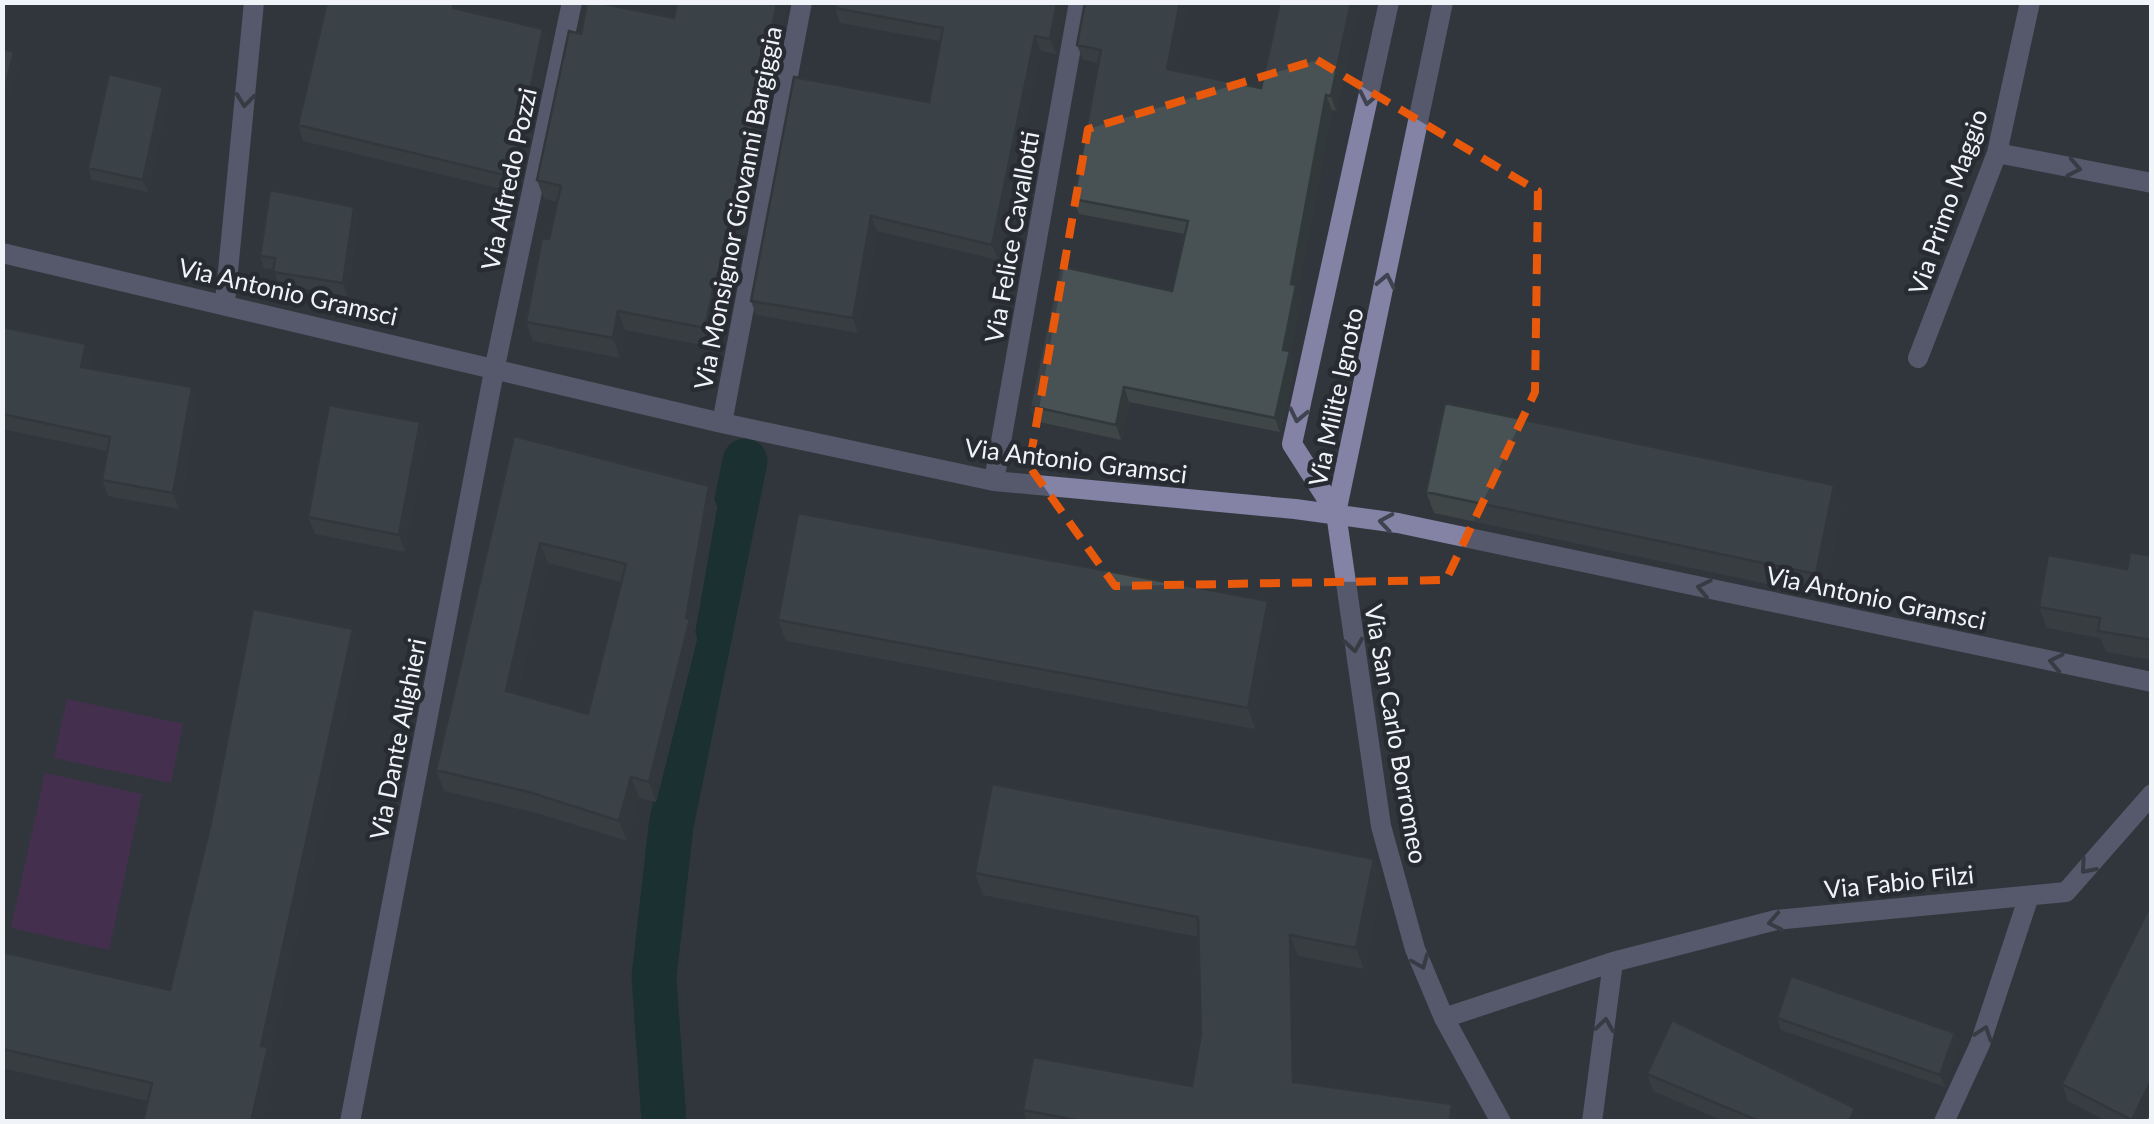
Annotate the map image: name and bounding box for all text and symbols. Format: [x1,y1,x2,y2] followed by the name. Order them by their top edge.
[687,24,787,392] street label: Via Monsignor Giovanni Bargiggia
[474,85,542,273] street label: Via Alfredo Pozzi
[1359,89,1380,106] one-way arrow
[234,92,256,108] one-way arrow
[1901,105,1993,298] street label: Via Primo Maggio
[978,129,1044,345] street label: Via Felice Cavallotti
[2066,157,2082,178] one-way arrow
[176,251,401,331] street label: Via Antonio Gramsci
[1374,273,1395,290] one-way arrow
[1301,305,1369,489] street label: Via Milite Ignoto
[1289,406,1310,423] one-way arrow
[963,431,1189,489] street label: Via Antonio Gramsci
[1377,512,1394,533] one-way arrow
[1764,559,1989,635] street label: Via Antonio Gramsci
[1696,578,1713,599] one-way arrow
[1359,602,1435,866] street label: Via San Carlo Borromeo
[363,636,431,842] street label: Via Dante Alighieri
[1342,636,1363,653] one-way arrow
[2048,652,2065,673] one-way arrow
[2081,856,2099,874] one-way arrow
[1823,858,1975,904] street label: Via Fabio Filzi
[1767,911,1783,932] one-way arrow
[1409,952,1429,970] one-way arrow
[1593,1017,1614,1033] one-way arrow
[1972,1025,1993,1042] one-way arrow

